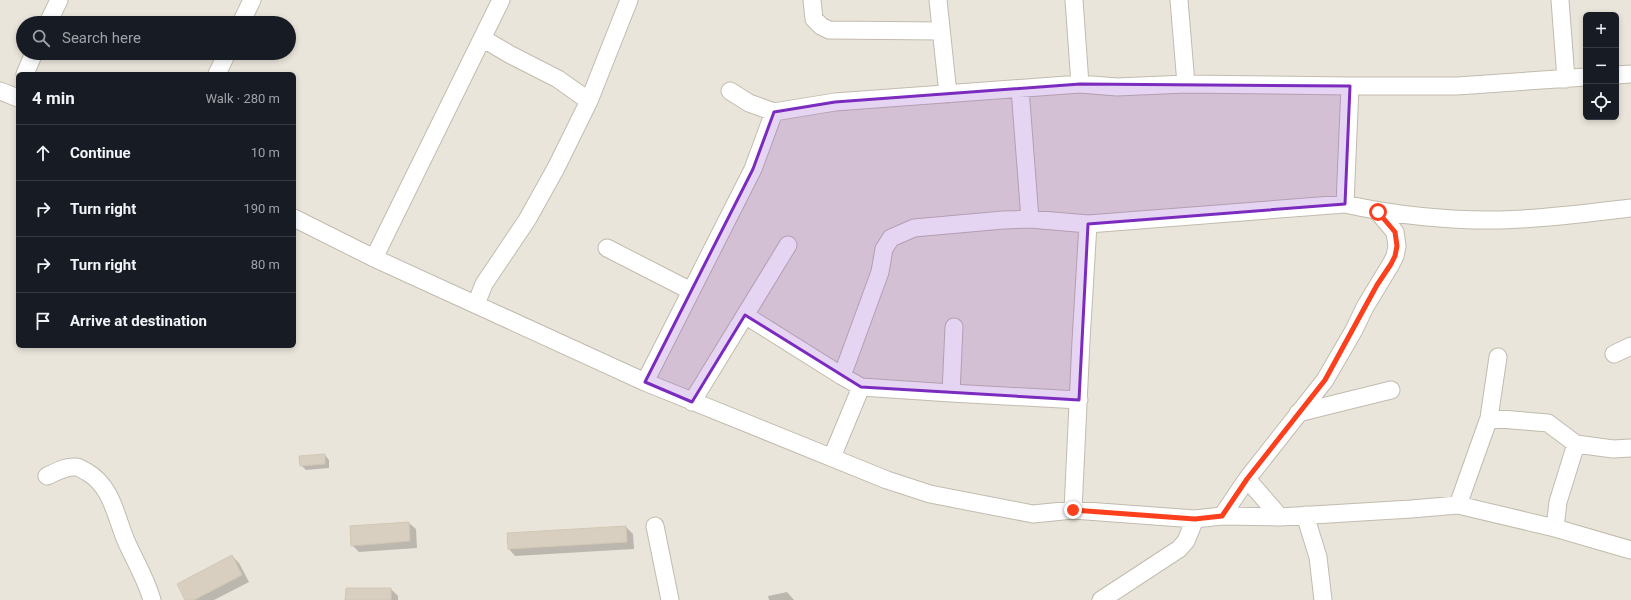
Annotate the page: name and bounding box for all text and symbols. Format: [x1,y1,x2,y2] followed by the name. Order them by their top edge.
[1583,12,1619,120] map controls
[1583,12,1619,48] button: +
[16,16,296,60] search box
[30,27,52,49] icon: search
[62,29,141,47] text: Search here
[1583,48,1619,84] button: −
[1583,84,1619,120] button: locate
[32,88,75,108] text: 4 min
[205,91,280,106] text: Walk · 280 m
[32,142,54,164] icon: ahead
[70,144,131,162] text: Continue
[251,145,280,160] text: 10 m
[32,198,54,220] icon: right
[70,200,136,218] text: Turn right
[243,201,280,216] text: 190 m
[1369,203,1387,221] route start
[32,254,54,276] icon: right
[70,256,136,274] text: Turn right
[251,257,280,272] text: 80 m
[32,310,54,332] icon: arrive
[70,312,207,330] text: Arrive at destination
[1064,501,1082,519] route end

